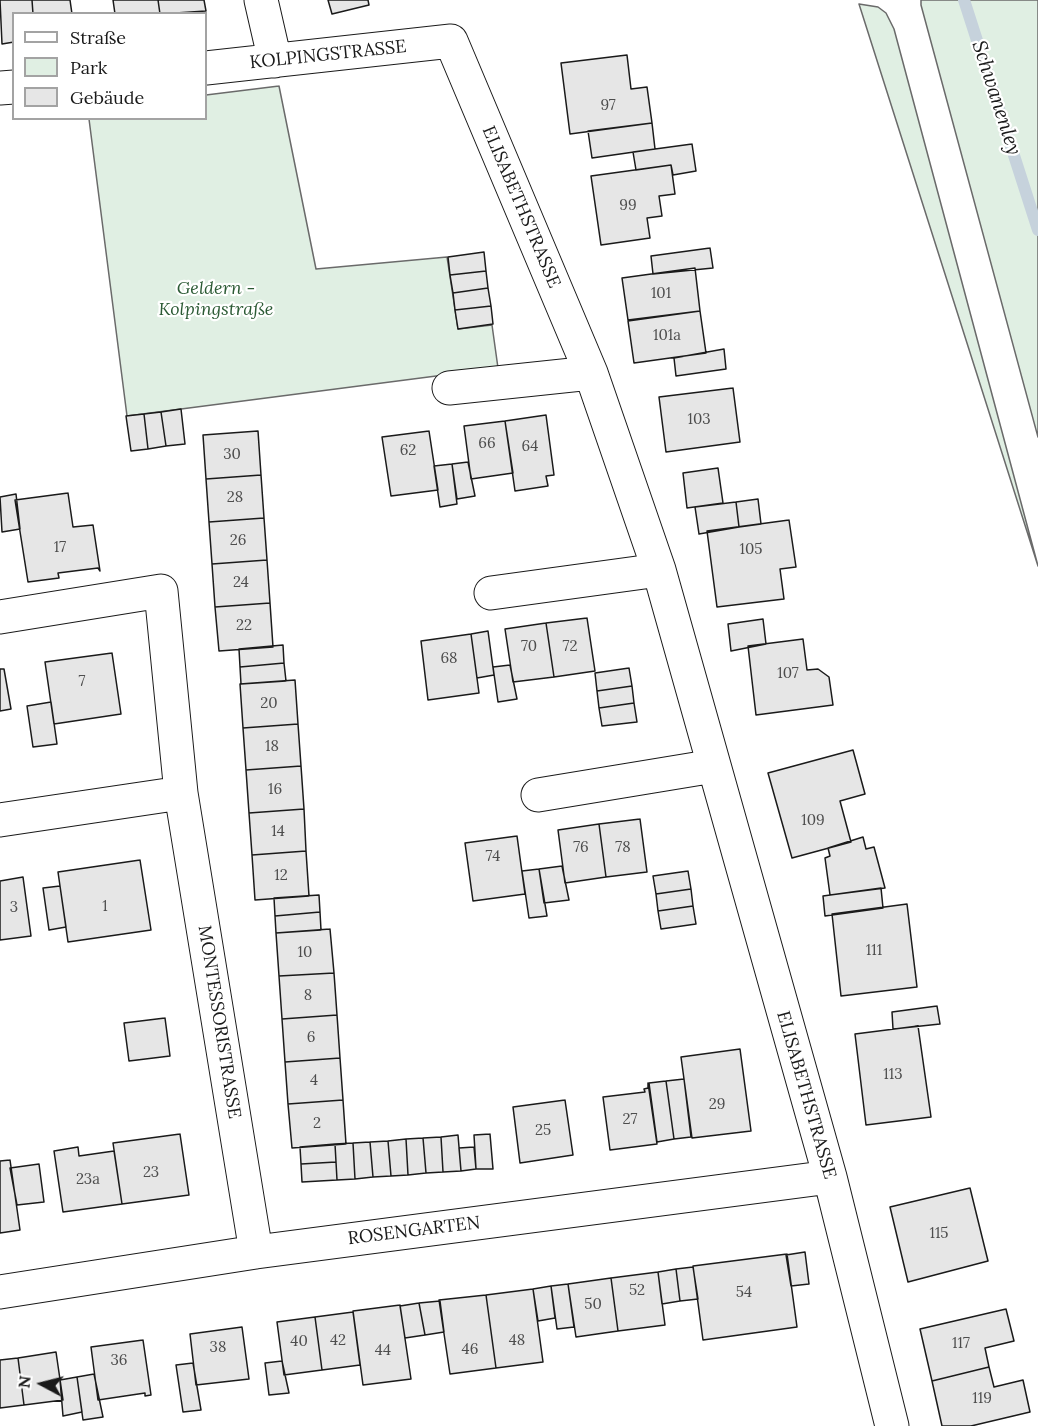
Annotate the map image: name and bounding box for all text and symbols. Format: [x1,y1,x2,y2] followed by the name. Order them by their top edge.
[12,12,207,120] legend
[70,26,126,49] text: Straße
[249,36,407,74] street label: KOLPINGSTRASSE
[966,38,1026,158] water label: Schwanenley
[70,56,107,79] text: Park
[70,86,144,109] text: Gebäude
[600,97,616,115] house number: 97
[477,123,565,291] street label: ELISABETHSTRASSE
[619,197,637,215] house number: 99
[159,278,273,320] park label: Geldern - Kolpingstraße
[651,285,671,303] house number: 101
[653,327,681,345] house number: 101a
[687,411,711,429] house number: 103
[478,435,496,453] house number: 66
[522,438,538,456] house number: 64
[400,442,416,460] house number: 62
[223,446,241,464] house number: 30
[227,489,243,507] house number: 28
[230,532,246,550] house number: 26
[54,539,66,557] house number: 17
[740,541,762,559] house number: 105
[233,574,249,592] house number: 24
[236,617,252,635] house number: 22
[521,638,537,656] house number: 70
[563,638,577,656] house number: 72
[440,650,458,668] house number: 68
[777,665,799,683] house number: 107
[79,673,85,691] house number: 7
[260,695,278,713] house number: 20
[265,738,279,756] house number: 18
[268,781,282,799] house number: 16
[801,812,825,830] house number: 109
[271,823,285,841] house number: 14
[573,839,589,857] house number: 76
[615,839,631,857] house number: 78
[486,848,500,866] house number: 74
[274,867,288,885] house number: 12
[102,898,108,916] house number: 1
[10,899,18,917] house number: 3
[193,924,245,1120] street label: MONTESSORISTRASSE
[866,942,882,960] house number: 111
[298,944,312,962] house number: 10
[304,987,312,1005] house number: 8
[772,1009,840,1181] street label: ELISABETHSTRASSE
[307,1029,315,1047] house number: 6
[883,1066,903,1084] house number: 113
[310,1072,318,1090] house number: 4
[709,1096,725,1114] house number: 29
[623,1111,637,1129] house number: 27
[313,1115,321,1133] house number: 2
[535,1122,551,1140] house number: 25
[143,1164,159,1182] house number: 23
[76,1171,100,1189] house number: 23a
[347,1212,481,1250] street label: ROSENGARTEN
[929,1225,949,1243] house number: 115
[629,1282,645,1300] house number: 52
[736,1284,752,1302] house number: 54
[584,1296,602,1314] house number: 50
[330,1332,346,1350] house number: 42
[509,1332,525,1350] house number: 48
[290,1333,308,1351] house number: 40
[952,1335,970,1353] house number: 117
[210,1339,226,1357] house number: 38
[462,1341,478,1359] house number: 46
[375,1342,391,1360] house number: 44
[110,1352,128,1370] house number: 36
[12,1354,72,1414] north arrow
[13,1374,35,1389] text: N
[972,1390,992,1408] house number: 119

